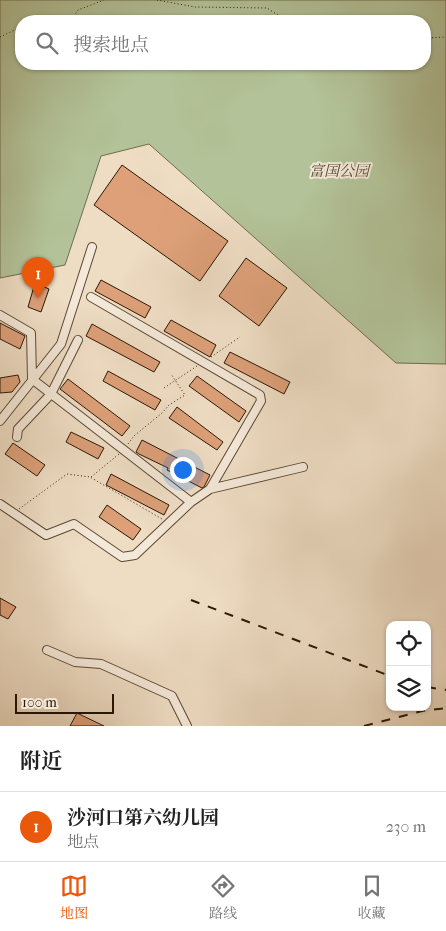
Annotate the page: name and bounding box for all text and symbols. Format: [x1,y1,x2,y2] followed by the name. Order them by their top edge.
[15,15,431,70] search box
[33,29,61,57] icon: search
[73,34,149,56] text: 搜索地点
[309,162,371,180] park label: 富国公园
[22,257,54,298] pin: 1
[170,457,196,483] your location
[386,621,431,711] map controls
[386,621,431,666] button: locate
[386,666,431,711] button: layers
[15,691,114,714] scale bar
[22,694,57,711] text: 100 m
[20,749,62,773] text: 附近
[67,807,219,829] text: 沙河口第六幼儿园
[33,817,39,836] text: 1
[386,817,426,836] text: 230 m
[67,832,99,851] text: 地点
[60,872,88,922] tab: 地图
[209,872,237,922] tab: 路线
[358,872,386,922] tab: 收藏

